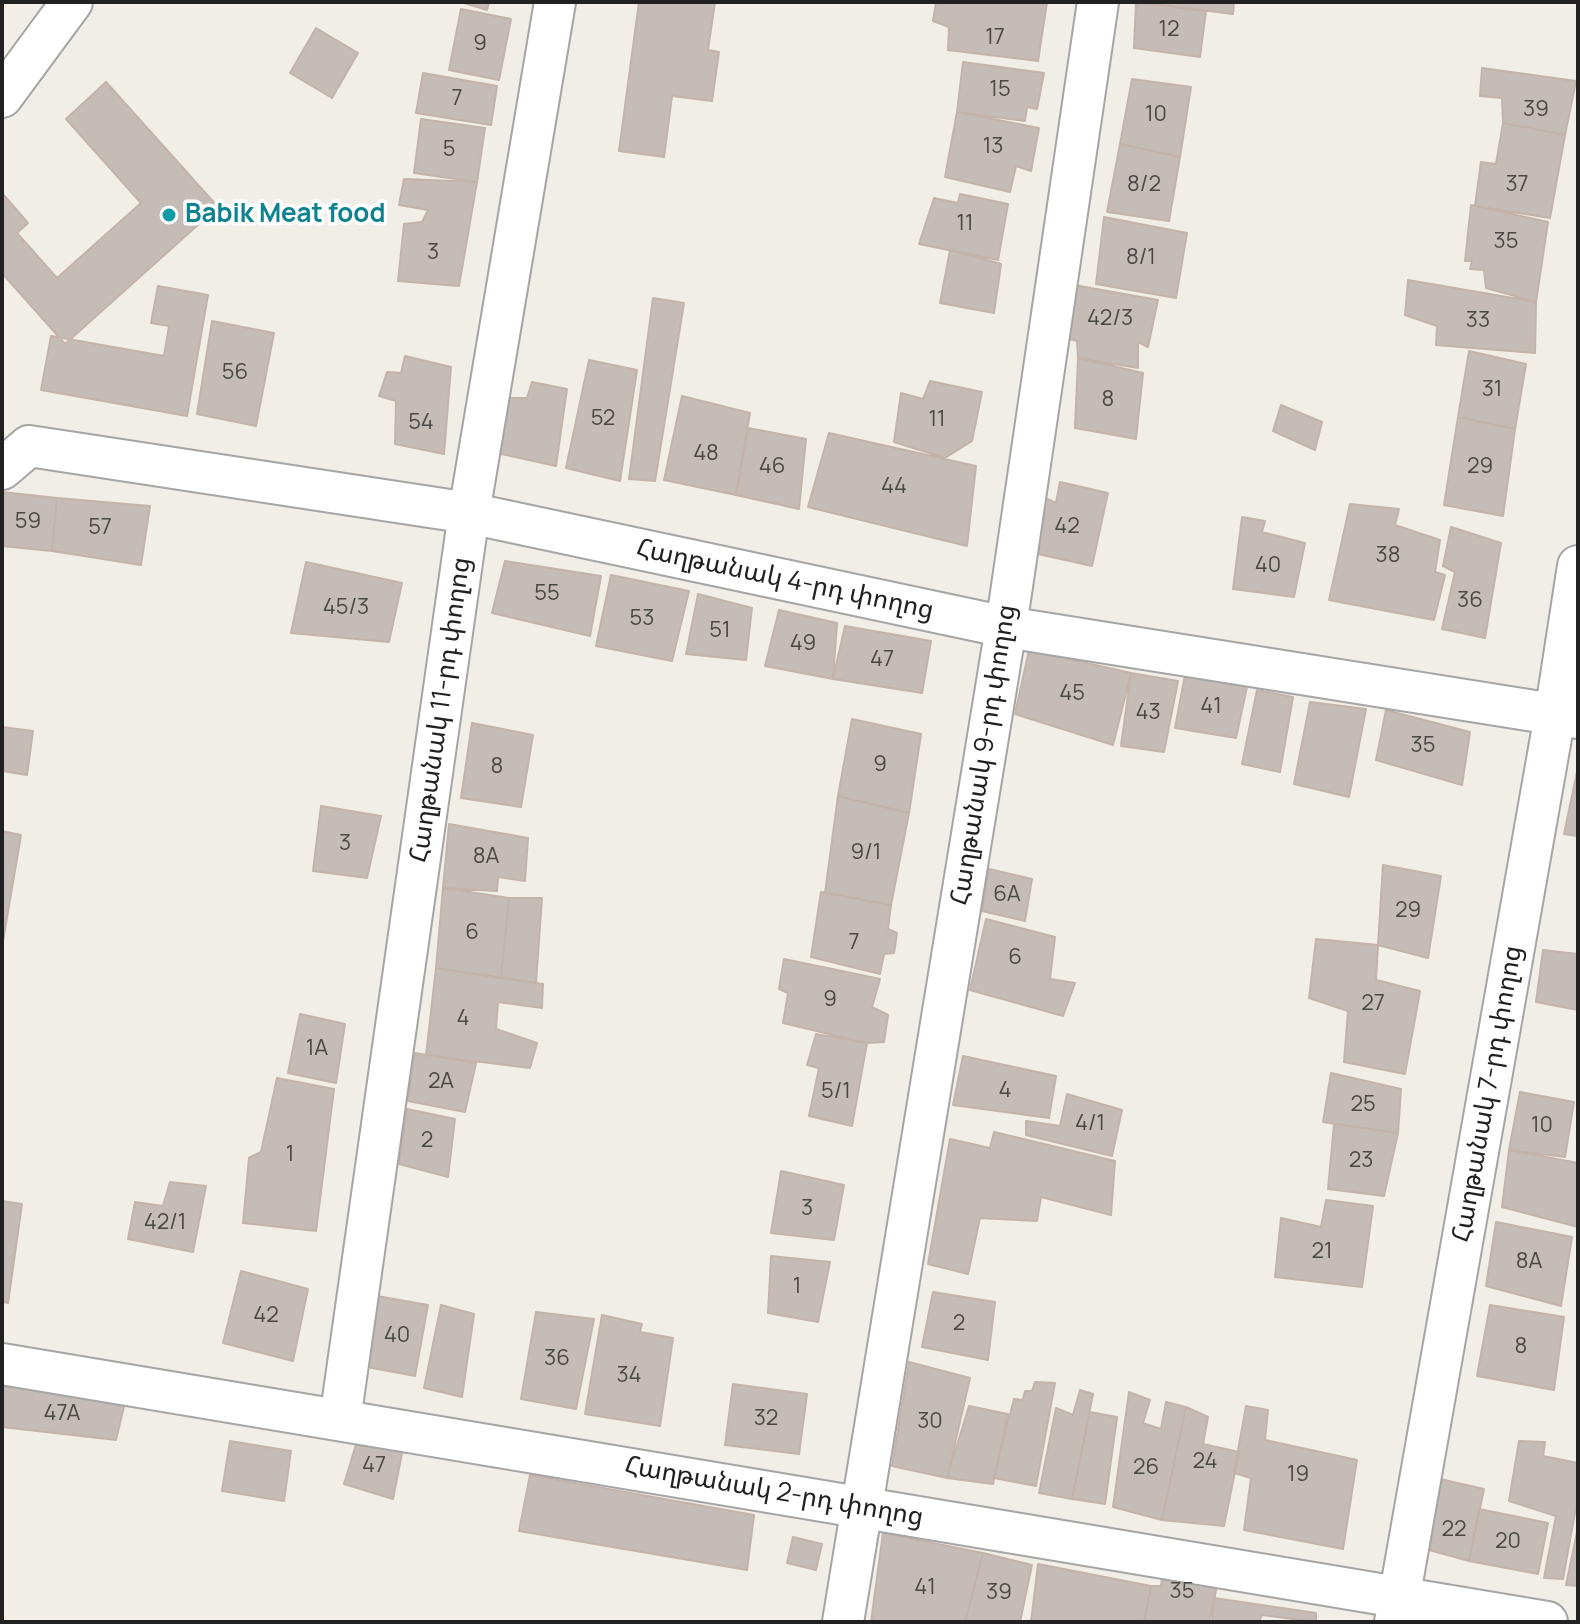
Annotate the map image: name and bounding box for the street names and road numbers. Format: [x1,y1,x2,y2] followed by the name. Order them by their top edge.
[633,533,937,627] street label: Հաղթանակ 4-րդ փողոց
[404,555,478,865] street label: Հաղթանակ 11-րդ փողոց
[945,602,1023,908] street label: Հաղթանակ 9-րդ փողոց
[1447,943,1529,1245] street label: Հաղթանակ 7-րդ փողոց
[622,1450,926,1534] street label: Հաղթանակ 2-րդ փողոց

